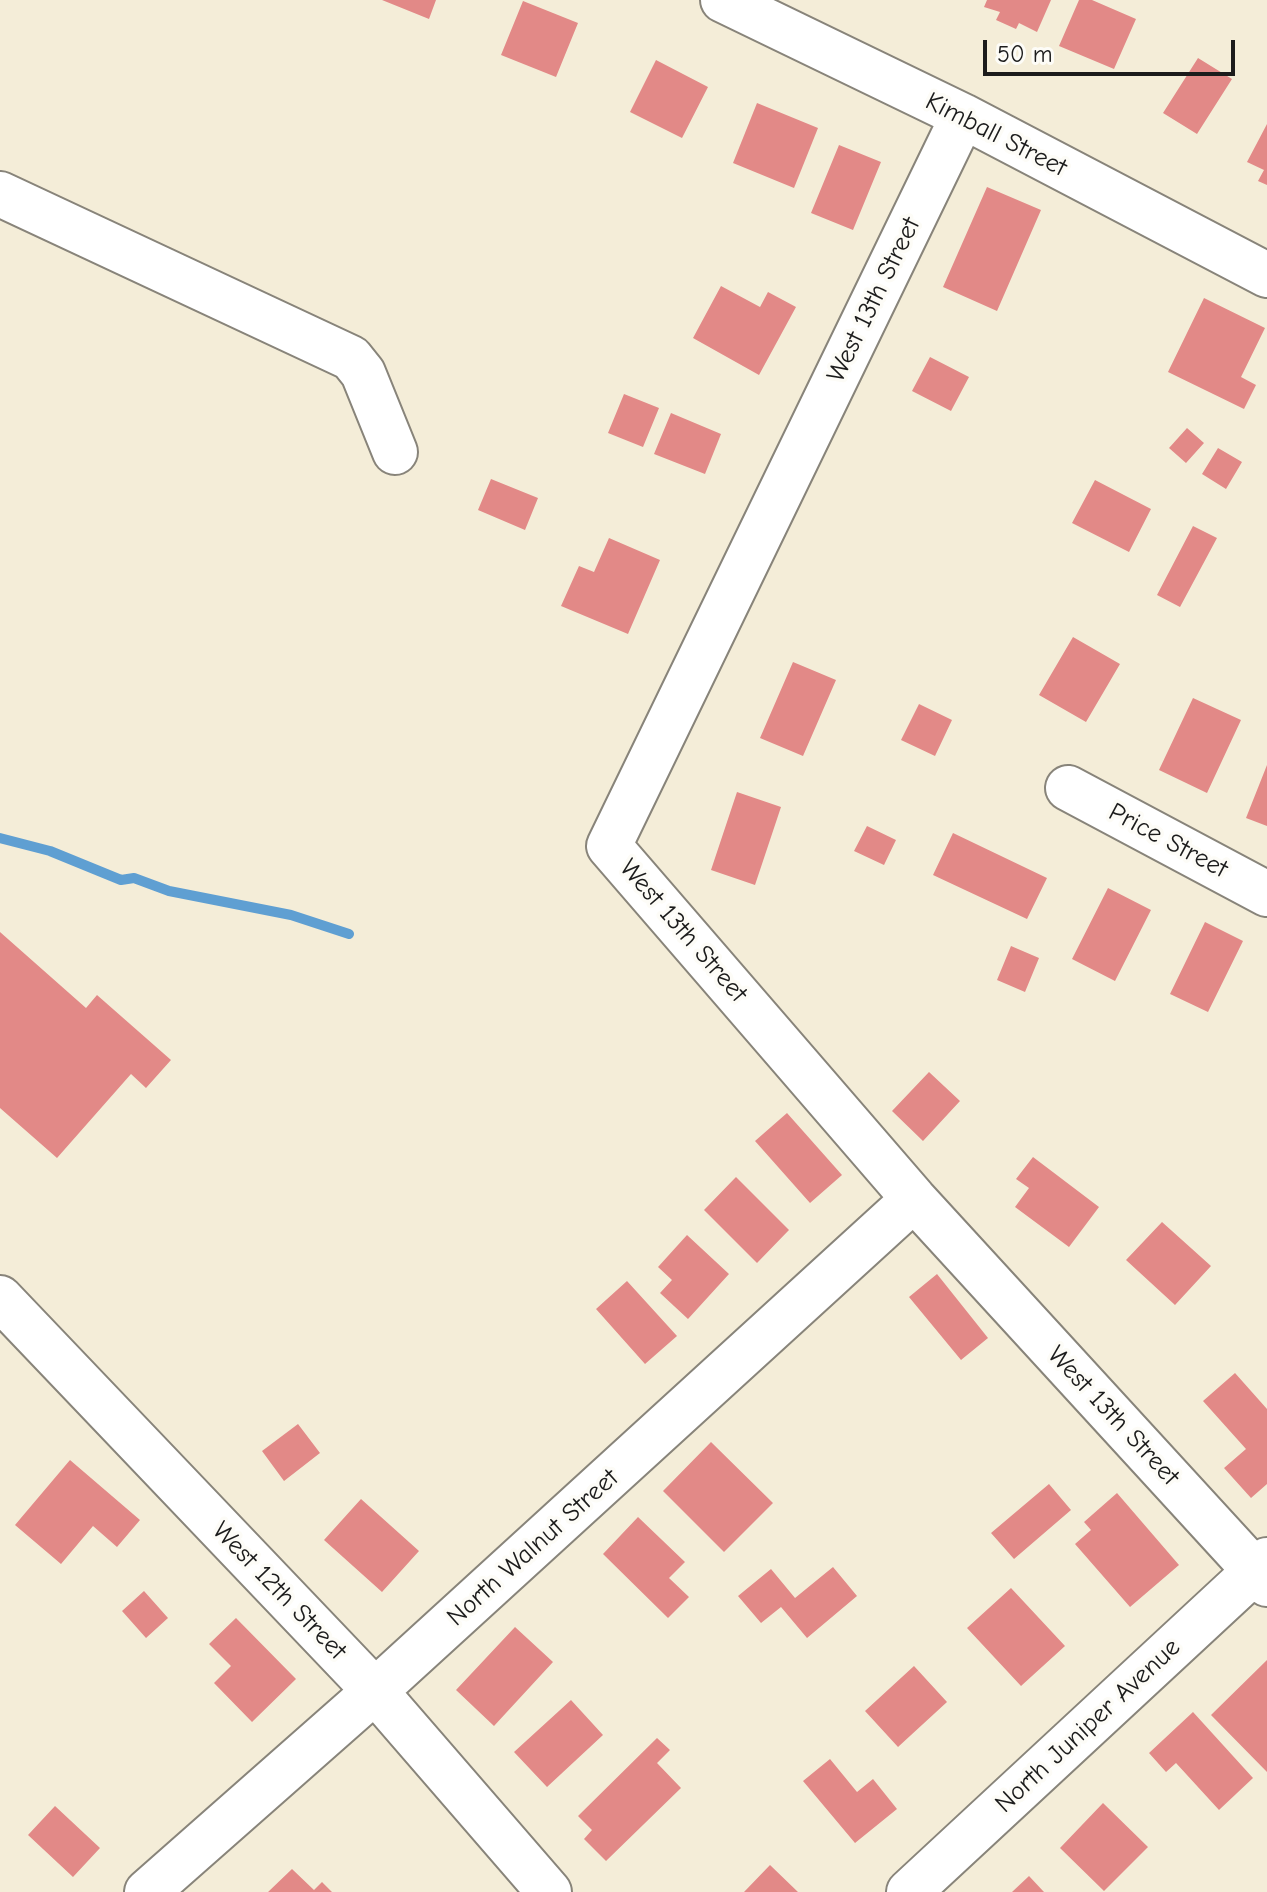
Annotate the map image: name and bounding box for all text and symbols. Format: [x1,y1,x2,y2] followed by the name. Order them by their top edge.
[987,24,1239,74] scale bar
[997,40,1053,68] text: 50 m
[920,86,1072,184] street label: Kimball Street
[821,213,927,387] street label: West 13th Street
[1103,797,1233,885] street label: Price Street
[612,853,754,1009] street label: West 13th Street
[1040,1340,1186,1492] street label: West 13th Street
[441,1463,625,1633] street label: North Walnut Street
[205,1515,353,1667] street label: West 12th Street
[989,1632,1187,1820] street label: North Juniper Avenue

